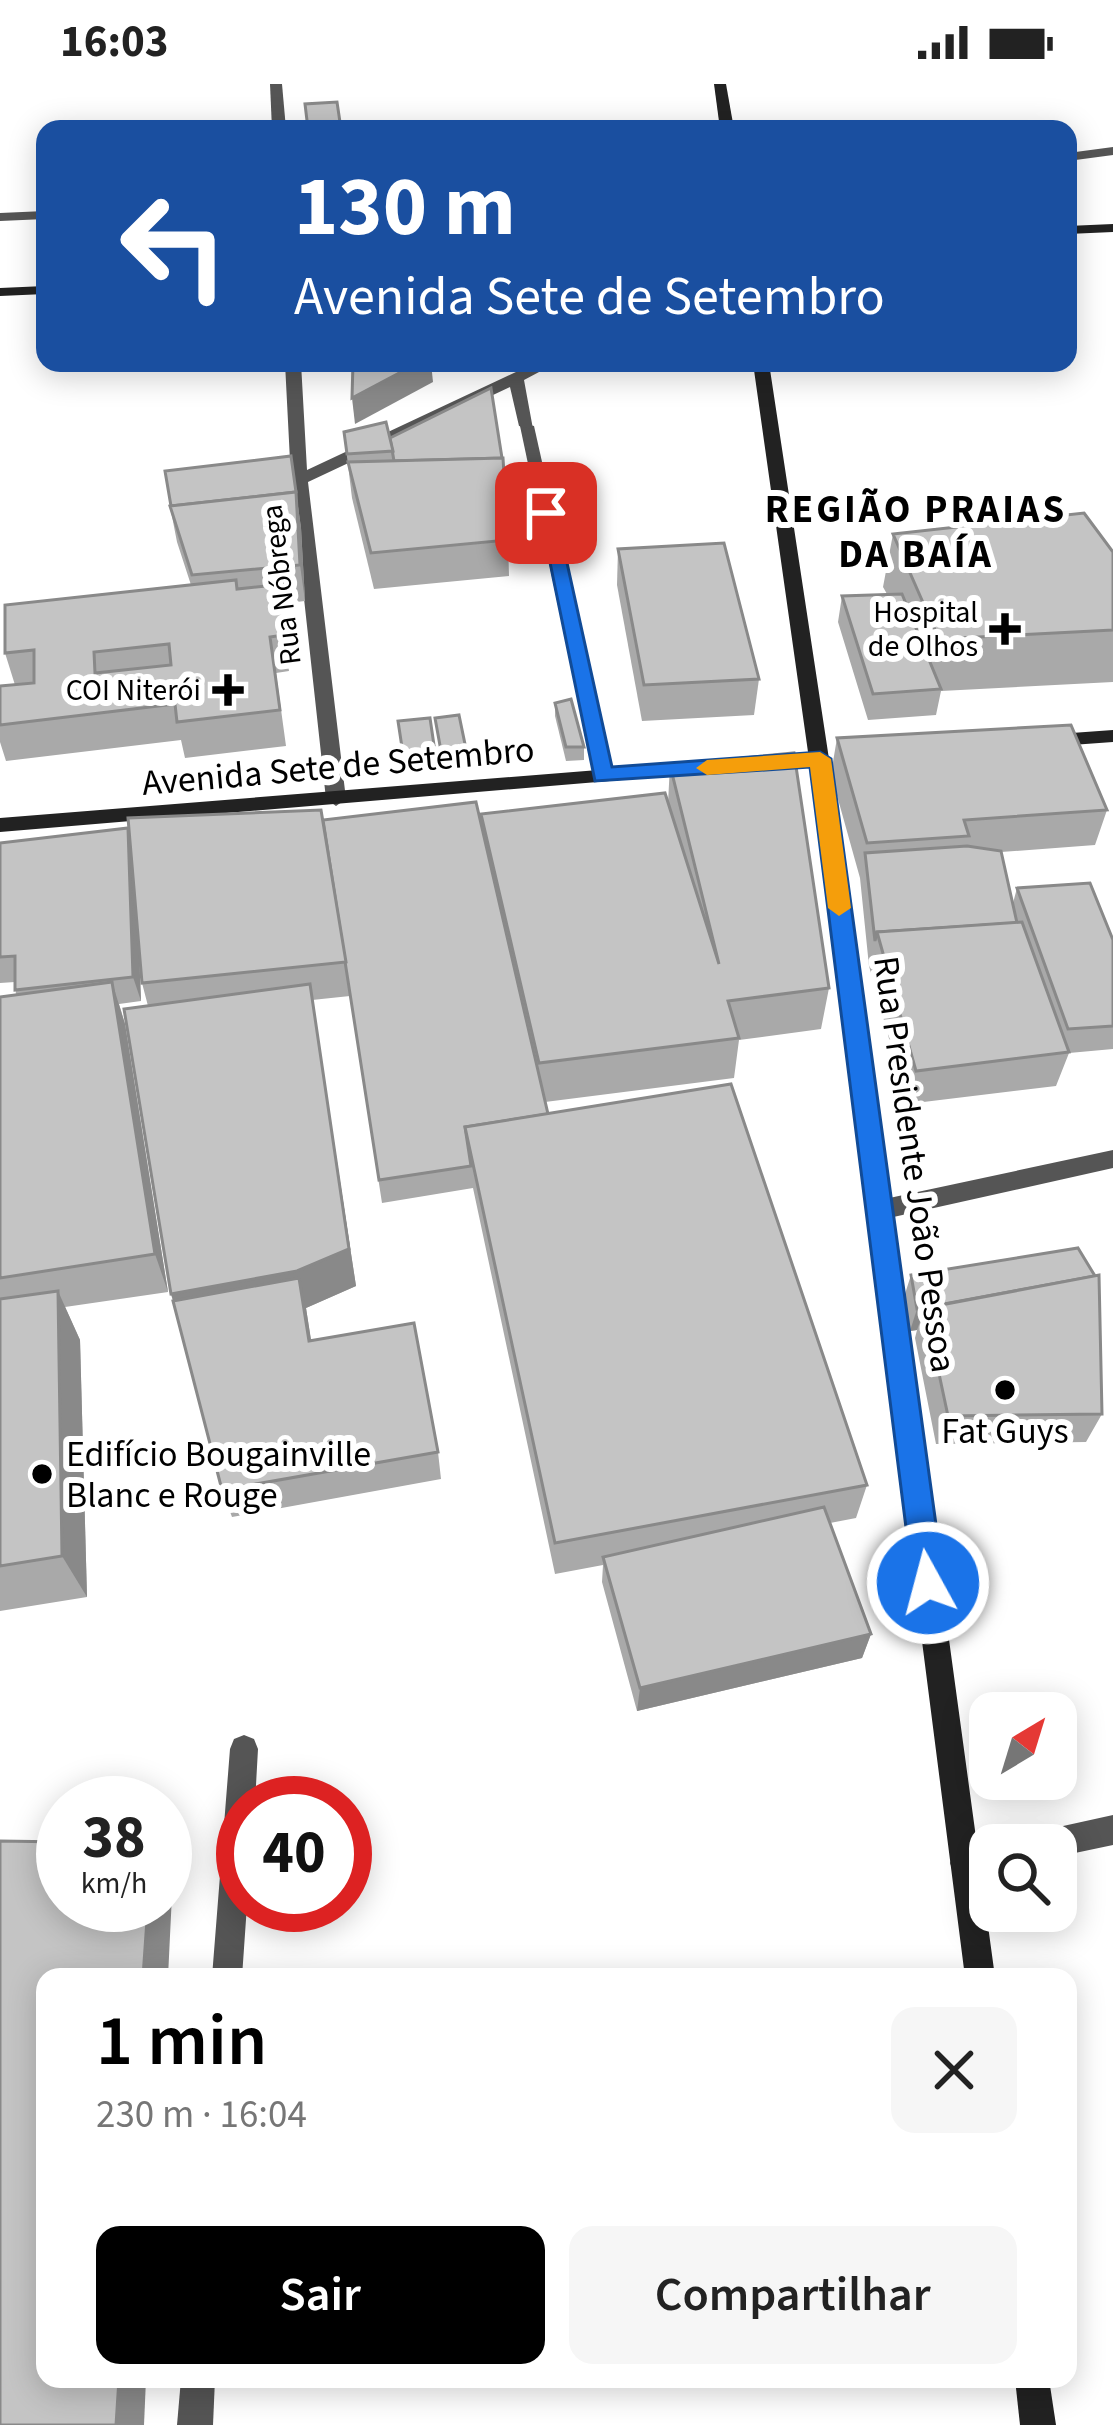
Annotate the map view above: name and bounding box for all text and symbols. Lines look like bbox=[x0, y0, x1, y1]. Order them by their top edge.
text: 16:03 bbox=[60, 10, 169, 74]
text: 130 m bbox=[294, 148, 516, 268]
icon: left bbox=[96, 168, 252, 324]
text: Avenida Sete de Setembro bbox=[294, 259, 885, 336]
pin bbox=[495, 462, 597, 564]
icon: arrive bbox=[513, 480, 579, 546]
district label: REGIÃO PRAIAS DA BAÍA bbox=[765, 482, 1067, 583]
street label: Rua Nóbrega bbox=[250, 502, 313, 668]
place label: Hospital de Olhos bbox=[868, 591, 978, 668]
marker: Hospital de Olhos bbox=[989, 613, 1021, 645]
place label: COI Niterói bbox=[66, 669, 201, 712]
marker: COI Niterói bbox=[212, 674, 244, 706]
street label: Avenida Sete de Setembro bbox=[140, 724, 537, 809]
street label: Rua Presidente João Pessoa bbox=[860, 953, 969, 1376]
marker: Fat Guys bbox=[992, 1377, 1018, 1403]
place label: Fat Guys bbox=[941, 1406, 1069, 1457]
place label: Edifício Bougainville Blanc e Rouge bbox=[66, 1429, 371, 1521]
marker: Edifício Bougainville Blanc e Rouge bbox=[29, 1461, 55, 1487]
position arrow bbox=[865, 1520, 991, 1646]
north arrow bbox=[969, 1692, 1077, 1800]
map controls bbox=[969, 1692, 1077, 1932]
speed limit sign: 40 bbox=[216, 1776, 372, 1932]
text: 38 bbox=[82, 1796, 146, 1881]
button: search bbox=[969, 1824, 1077, 1932]
text: km/h bbox=[81, 1862, 147, 1905]
text: 1 min bbox=[96, 1990, 267, 2093]
button: close bbox=[891, 2007, 1017, 2133]
text: 230 m · 16:04 bbox=[96, 2087, 307, 2143]
button: Sair bbox=[96, 2226, 545, 2364]
button: Compartilhar bbox=[569, 2226, 1017, 2364]

